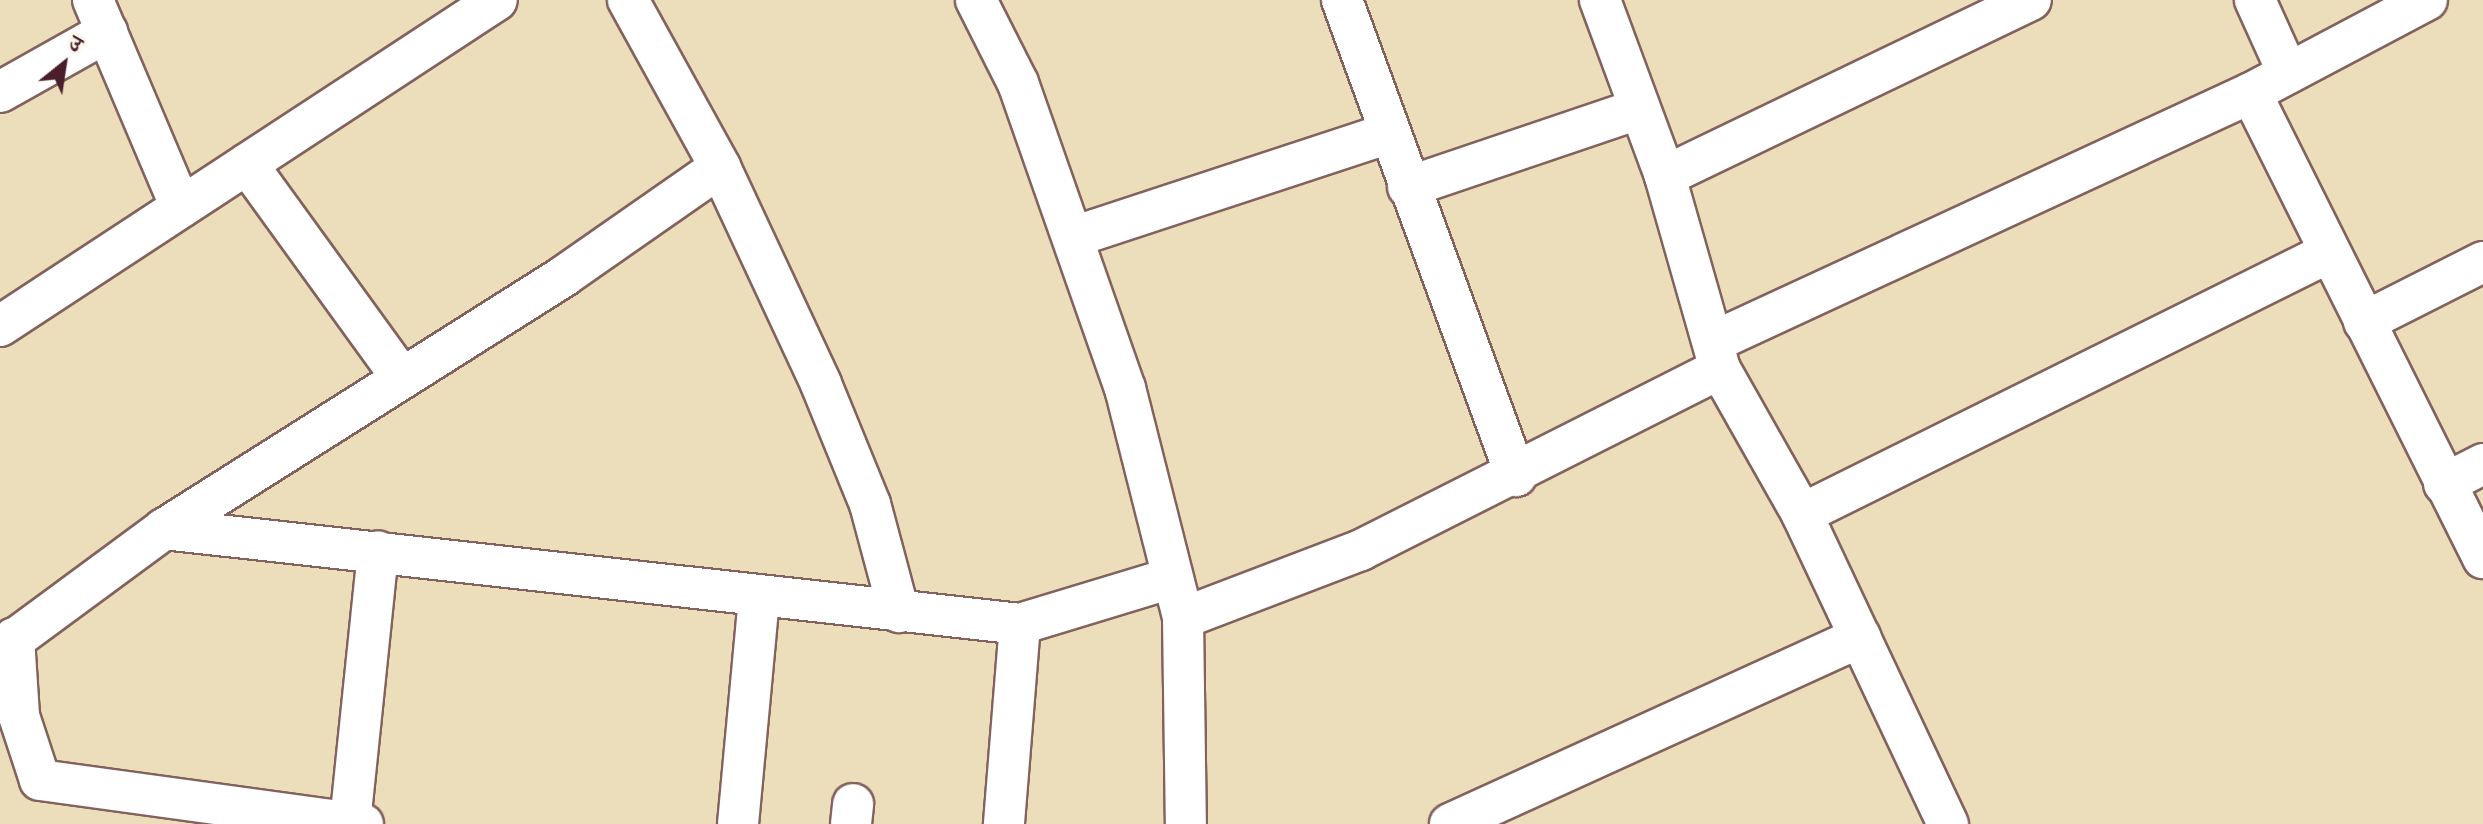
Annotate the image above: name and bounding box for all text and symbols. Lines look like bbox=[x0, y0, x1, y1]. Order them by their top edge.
north arrow bbox=[24, 24, 104, 104]
text: उ bbox=[63, 27, 89, 60]

